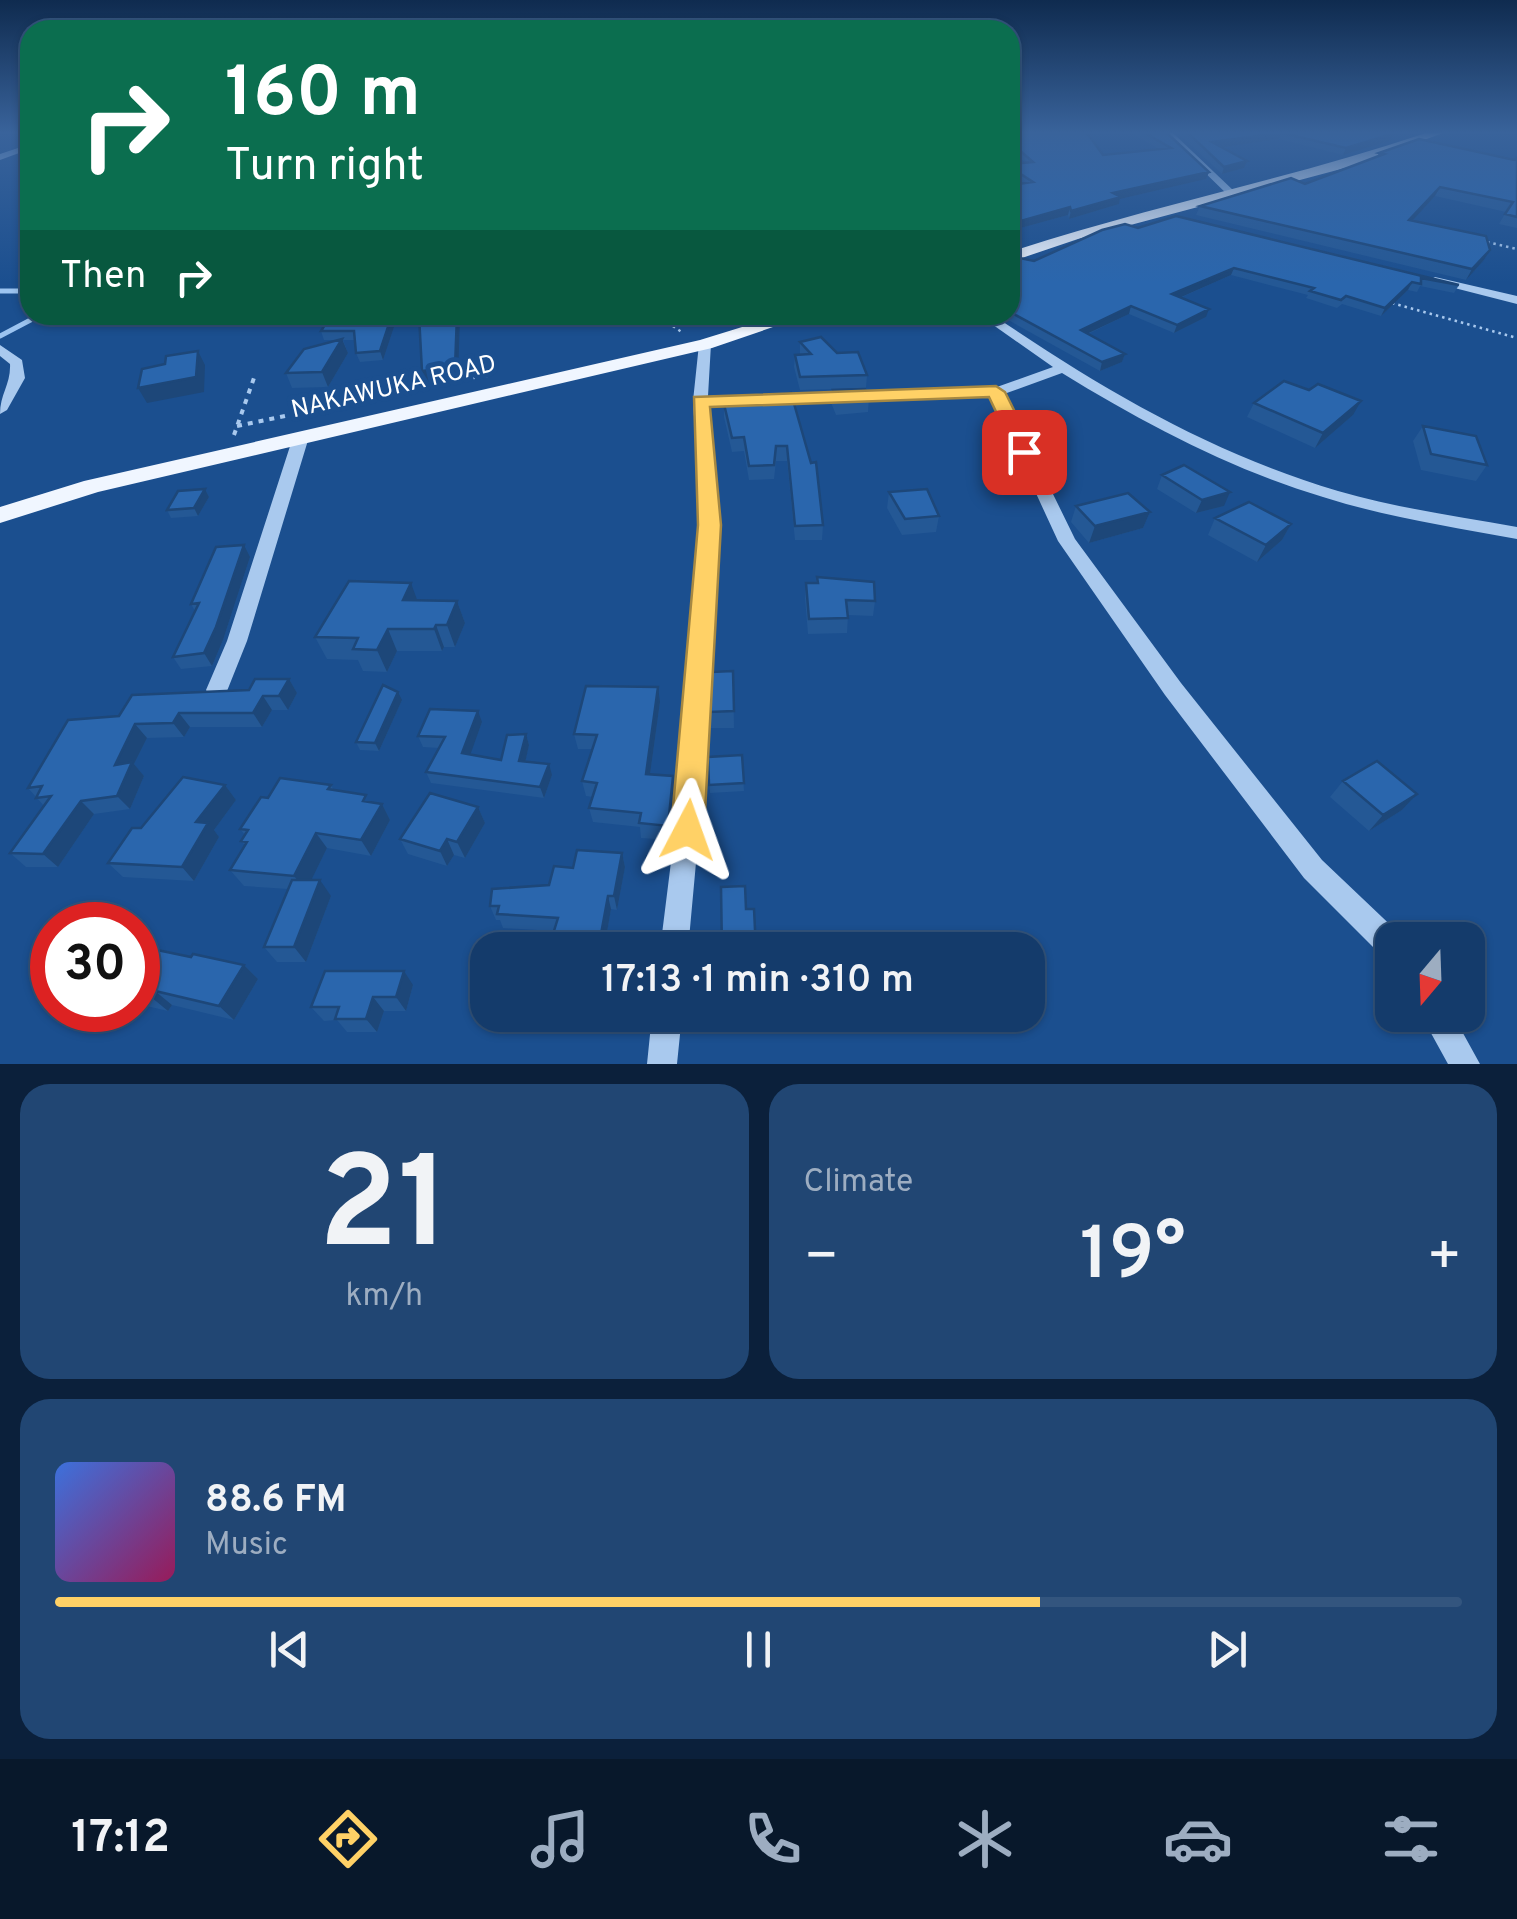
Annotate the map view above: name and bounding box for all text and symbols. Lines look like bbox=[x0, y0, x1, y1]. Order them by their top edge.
text: 160 m bbox=[225, 52, 421, 141]
icon: right bbox=[60, 60, 190, 190]
text: Turn right bbox=[225, 139, 424, 196]
icon: right bbox=[166, 250, 221, 305]
text: Then bbox=[60, 253, 146, 302]
street label: NAKAWUKA ROAD bbox=[288, 349, 500, 427]
pin bbox=[982, 410, 1067, 495]
icon: arrive bbox=[997, 425, 1052, 480]
position arrow bbox=[636, 778, 740, 882]
speed limit sign: 30 bbox=[30, 902, 160, 1032]
north arrow bbox=[1375, 922, 1485, 1032]
map controls bbox=[1375, 922, 1485, 1032]
text: 17:13 · 1 min · 310 m bbox=[601, 957, 914, 1006]
text: 21 bbox=[319, 1129, 450, 1294]
text: Climate bbox=[804, 1163, 913, 1203]
text: 19° bbox=[1080, 1211, 1186, 1306]
text: − bbox=[804, 1224, 839, 1294]
text: + bbox=[1427, 1224, 1462, 1294]
text: km/h bbox=[345, 1277, 423, 1317]
text: 88.6 FM bbox=[205, 1477, 347, 1526]
text: Music bbox=[205, 1526, 288, 1566]
icon: previous bbox=[262, 1622, 317, 1677]
icon: pause bbox=[731, 1622, 786, 1677]
icon: next bbox=[1200, 1622, 1255, 1677]
icon: directions bbox=[313, 1804, 383, 1874]
icon: music bbox=[525, 1804, 595, 1874]
icon: phone bbox=[738, 1804, 808, 1874]
icon: climate bbox=[950, 1804, 1020, 1874]
icon: car bbox=[1163, 1804, 1233, 1874]
icon: filters bbox=[1376, 1804, 1446, 1874]
text: 17:12 bbox=[71, 1811, 170, 1868]

